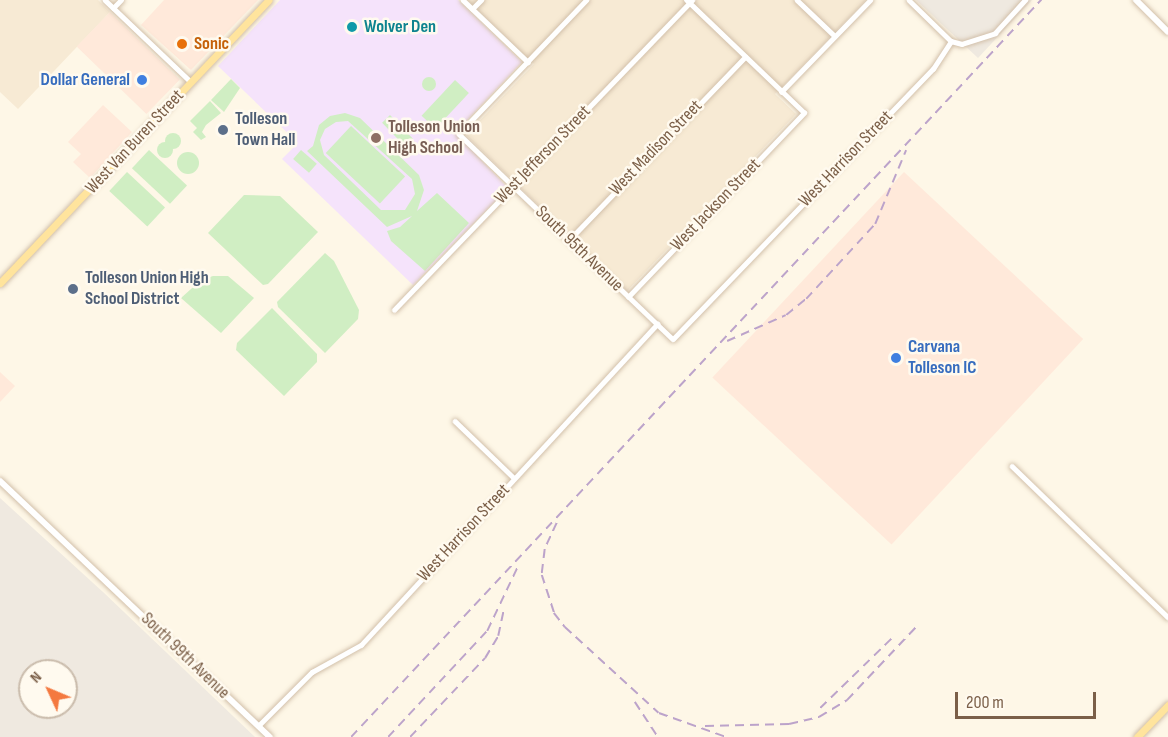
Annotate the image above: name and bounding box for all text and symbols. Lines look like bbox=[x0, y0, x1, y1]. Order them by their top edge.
place label: Wolver Den bbox=[364, 16, 436, 38]
marker: Wolver Den bbox=[345, 20, 359, 34]
place label: Sonic bbox=[194, 33, 229, 55]
marker: Sonic bbox=[175, 37, 189, 51]
place label: Dollar General bbox=[41, 69, 130, 91]
marker: Dollar General bbox=[135, 73, 149, 87]
street label: West Van Buren Street bbox=[81, 85, 189, 199]
street label: West Madison Street bbox=[605, 96, 707, 200]
street label: West Jefferson Street bbox=[490, 101, 596, 209]
street label: West Harrison Street bbox=[795, 106, 897, 212]
place label: Tolleson Town Hall bbox=[235, 109, 295, 152]
place label: Tolleson Union High School bbox=[388, 117, 480, 160]
marker: Tolleson Town Hall bbox=[216, 123, 230, 137]
marker: Tolleson Union High School bbox=[369, 131, 383, 145]
street label: West Jackson Street bbox=[666, 154, 766, 256]
street label: South 95th Avenue bbox=[530, 202, 628, 296]
place label: Tolleson Union High School District bbox=[85, 268, 209, 310]
marker: Tolleson Union High School District bbox=[66, 282, 80, 296]
place label: Carvana Tolleson IC bbox=[908, 337, 976, 380]
marker: Carvana Tolleson IC bbox=[889, 351, 903, 365]
street label: West Harrison Street bbox=[413, 480, 515, 586]
street label: South 99th Avenue bbox=[136, 608, 234, 704]
north arrow bbox=[18, 659, 78, 719]
text: N bbox=[26, 668, 46, 687]
scale bar bbox=[958, 680, 1099, 718]
text: 200 m bbox=[966, 692, 1004, 713]

